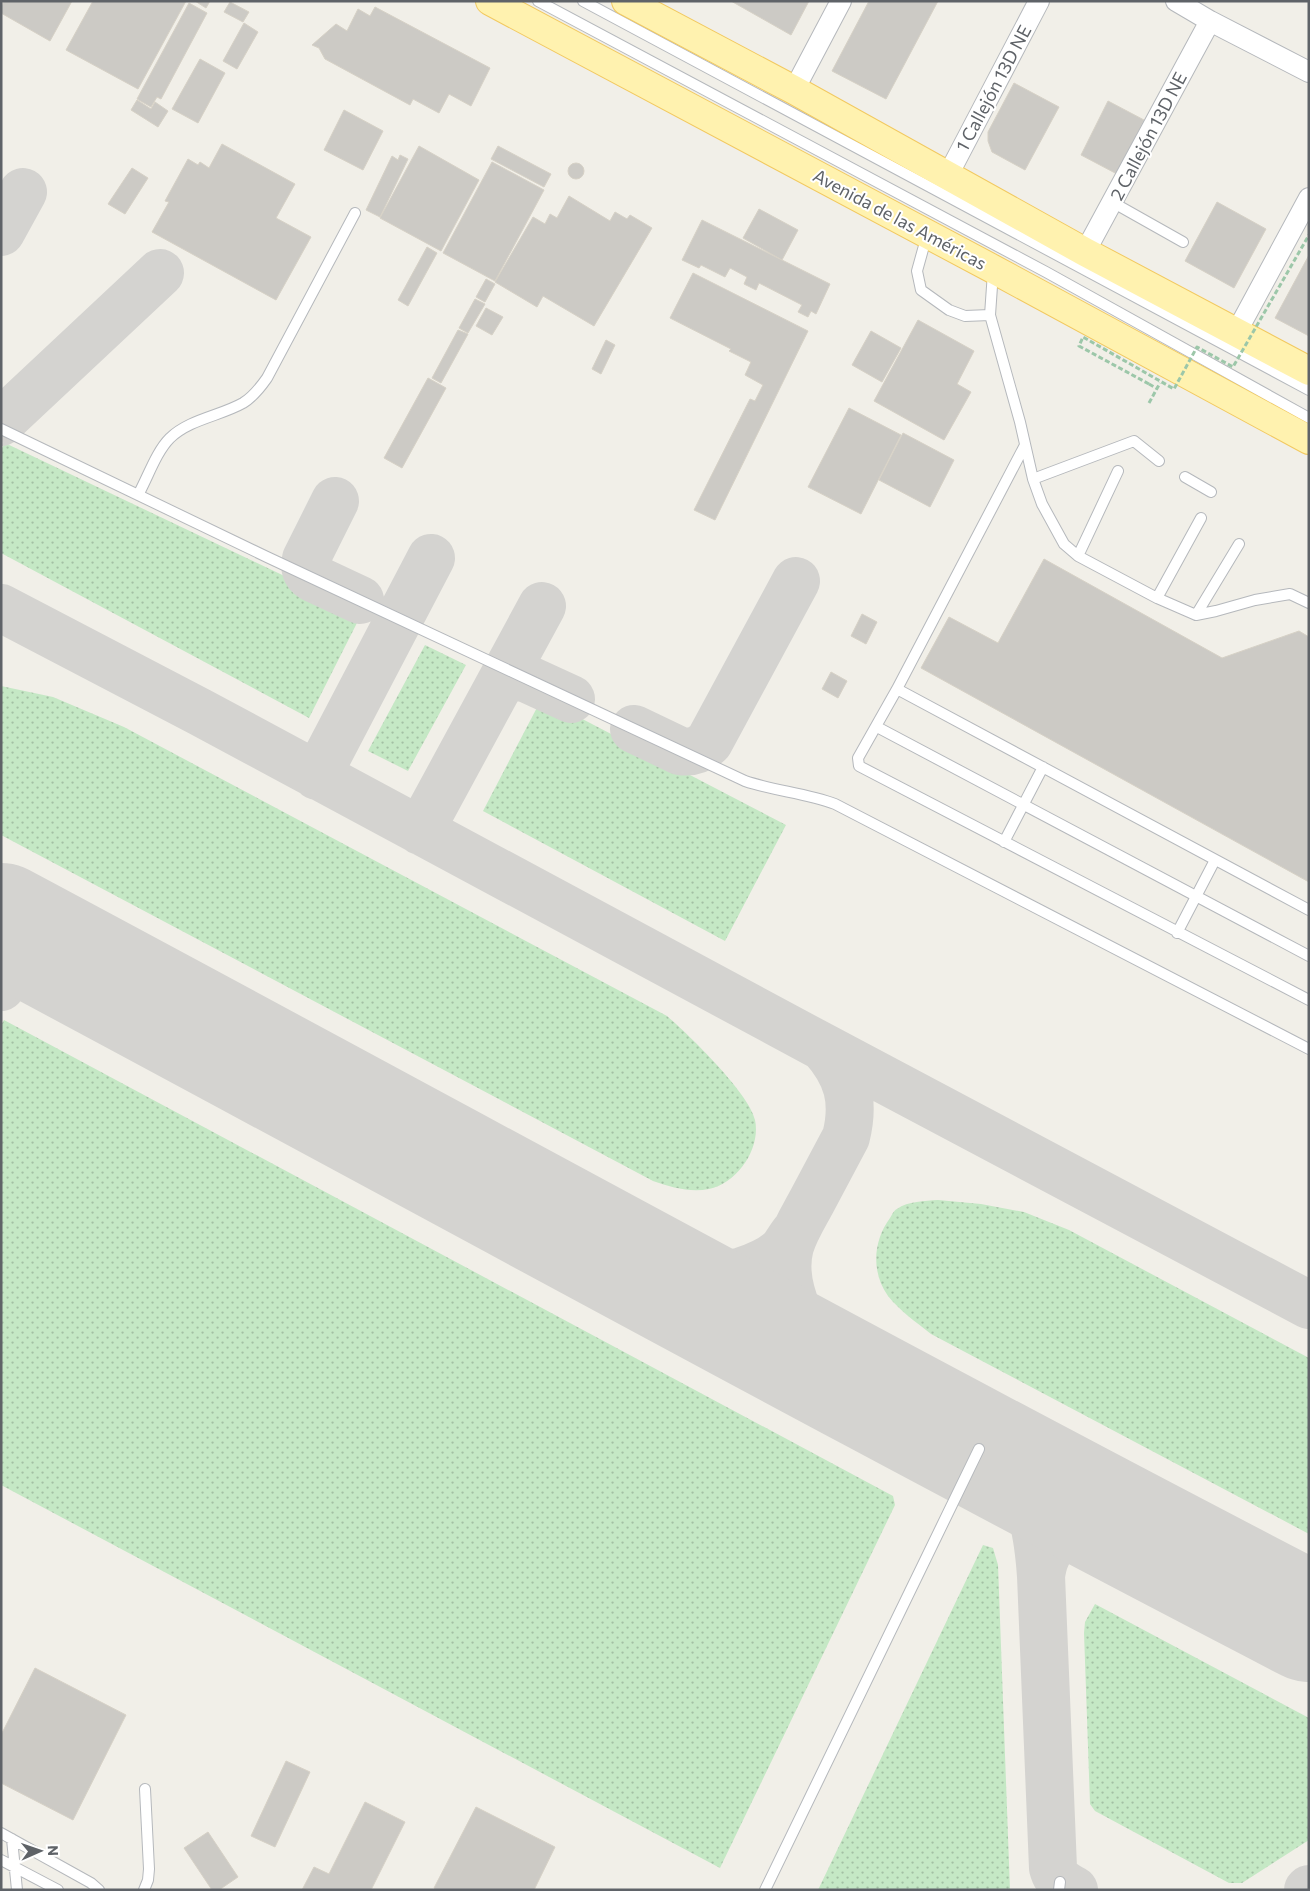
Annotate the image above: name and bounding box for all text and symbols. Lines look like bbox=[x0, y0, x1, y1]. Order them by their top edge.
street label: 1 Callejón 13D NE bbox=[951, 21, 1035, 155]
street label: 2 Callejón 13D NE bbox=[1105, 68, 1191, 204]
street label: Avenida de las Américas bbox=[810, 164, 990, 274]
north arrow bbox=[15, 1826, 65, 1876]
text: N bbox=[45, 1845, 62, 1856]

